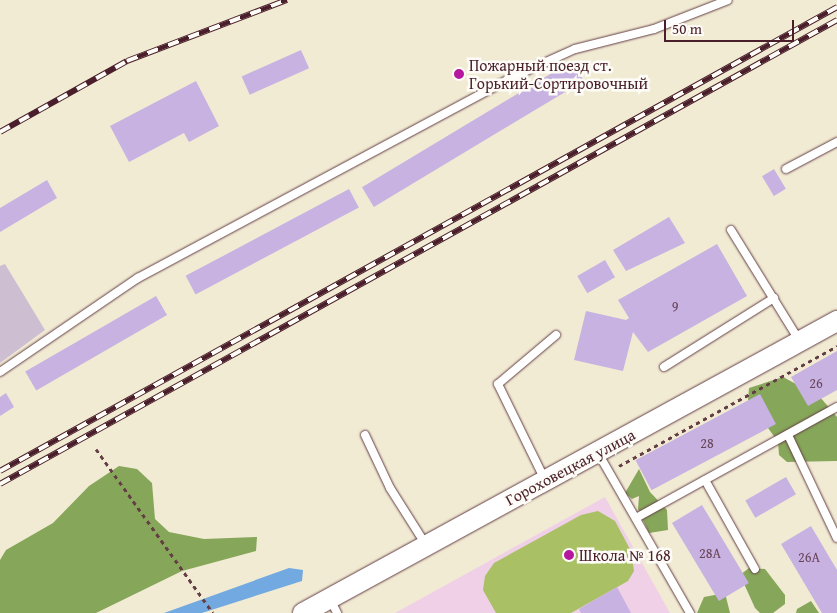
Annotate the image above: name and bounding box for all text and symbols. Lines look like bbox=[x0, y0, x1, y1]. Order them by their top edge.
scale bar bbox=[667, 10, 797, 42]
text: 50 m bbox=[672, 18, 702, 39]
place label: Пожарный поезд ст. Горький-Сортировочный bbox=[469, 55, 648, 93]
marker: Пожарный поезд ст. Горький-Сортировочный bbox=[453, 68, 465, 80]
house number: 9 bbox=[672, 298, 678, 314]
house number: 26 bbox=[809, 375, 823, 391]
street label: Гороховецкая улица bbox=[502, 425, 638, 509]
house number: 28 bbox=[700, 435, 714, 451]
place label: Школа № 168 bbox=[579, 545, 671, 565]
house number: 28А bbox=[699, 545, 721, 561]
marker: Школа № 168 bbox=[563, 549, 575, 561]
house number: 26А bbox=[798, 549, 820, 565]

